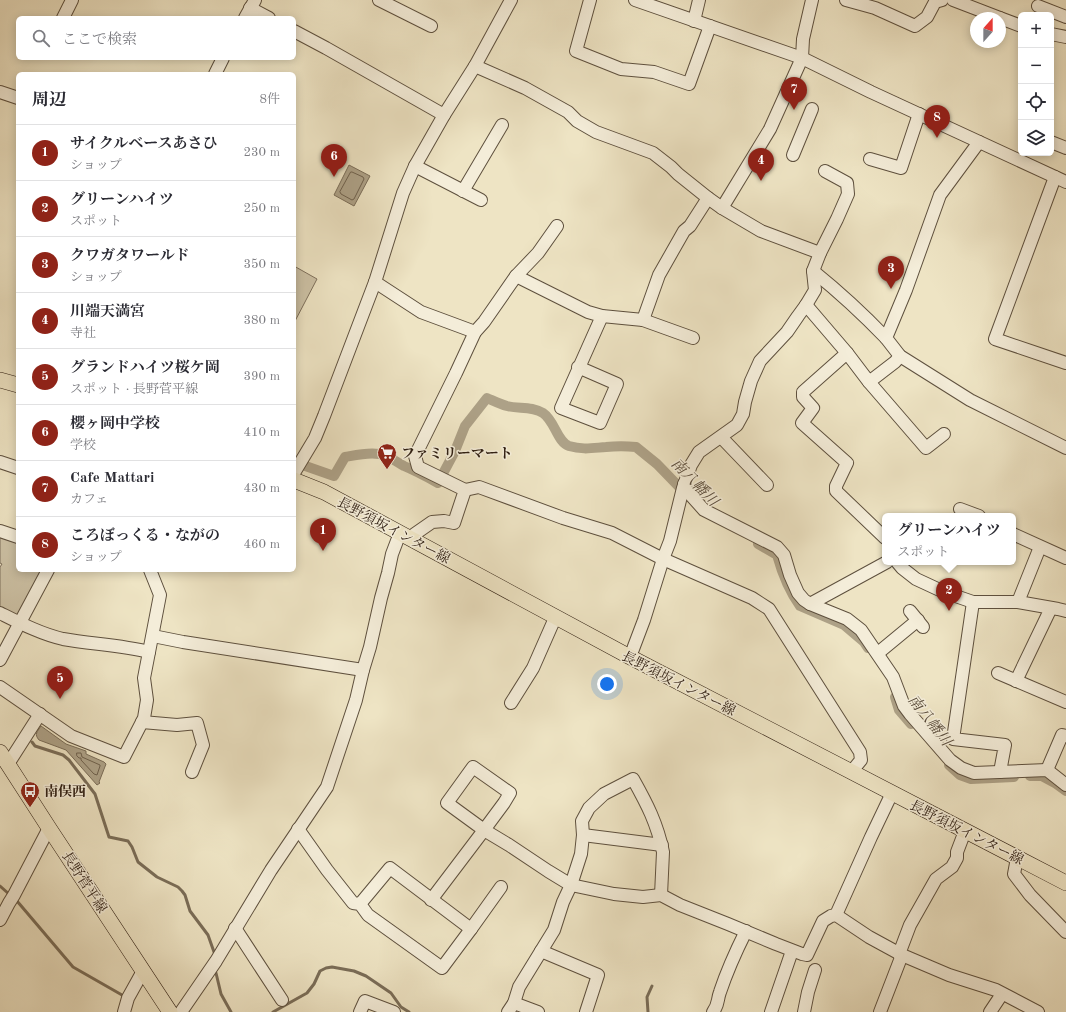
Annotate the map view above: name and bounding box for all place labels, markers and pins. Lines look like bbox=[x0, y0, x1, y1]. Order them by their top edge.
pin: 7 bbox=[781, 77, 807, 110]
pin: 8 bbox=[924, 105, 950, 138]
pin: 6 bbox=[321, 144, 347, 177]
pin: 4 bbox=[748, 148, 774, 181]
pin: 3 bbox=[878, 256, 904, 289]
supermarket icon: ファミリーマート bbox=[376, 442, 398, 470]
place label: ファミリーマート bbox=[401, 446, 513, 461]
pin: 1 bbox=[310, 518, 336, 551]
pin: 2 bbox=[936, 578, 962, 611]
pin: 5 bbox=[47, 666, 73, 699]
bus stop icon: 南俣西 bbox=[19, 780, 41, 808]
place label: 南俣西 bbox=[44, 784, 86, 799]

